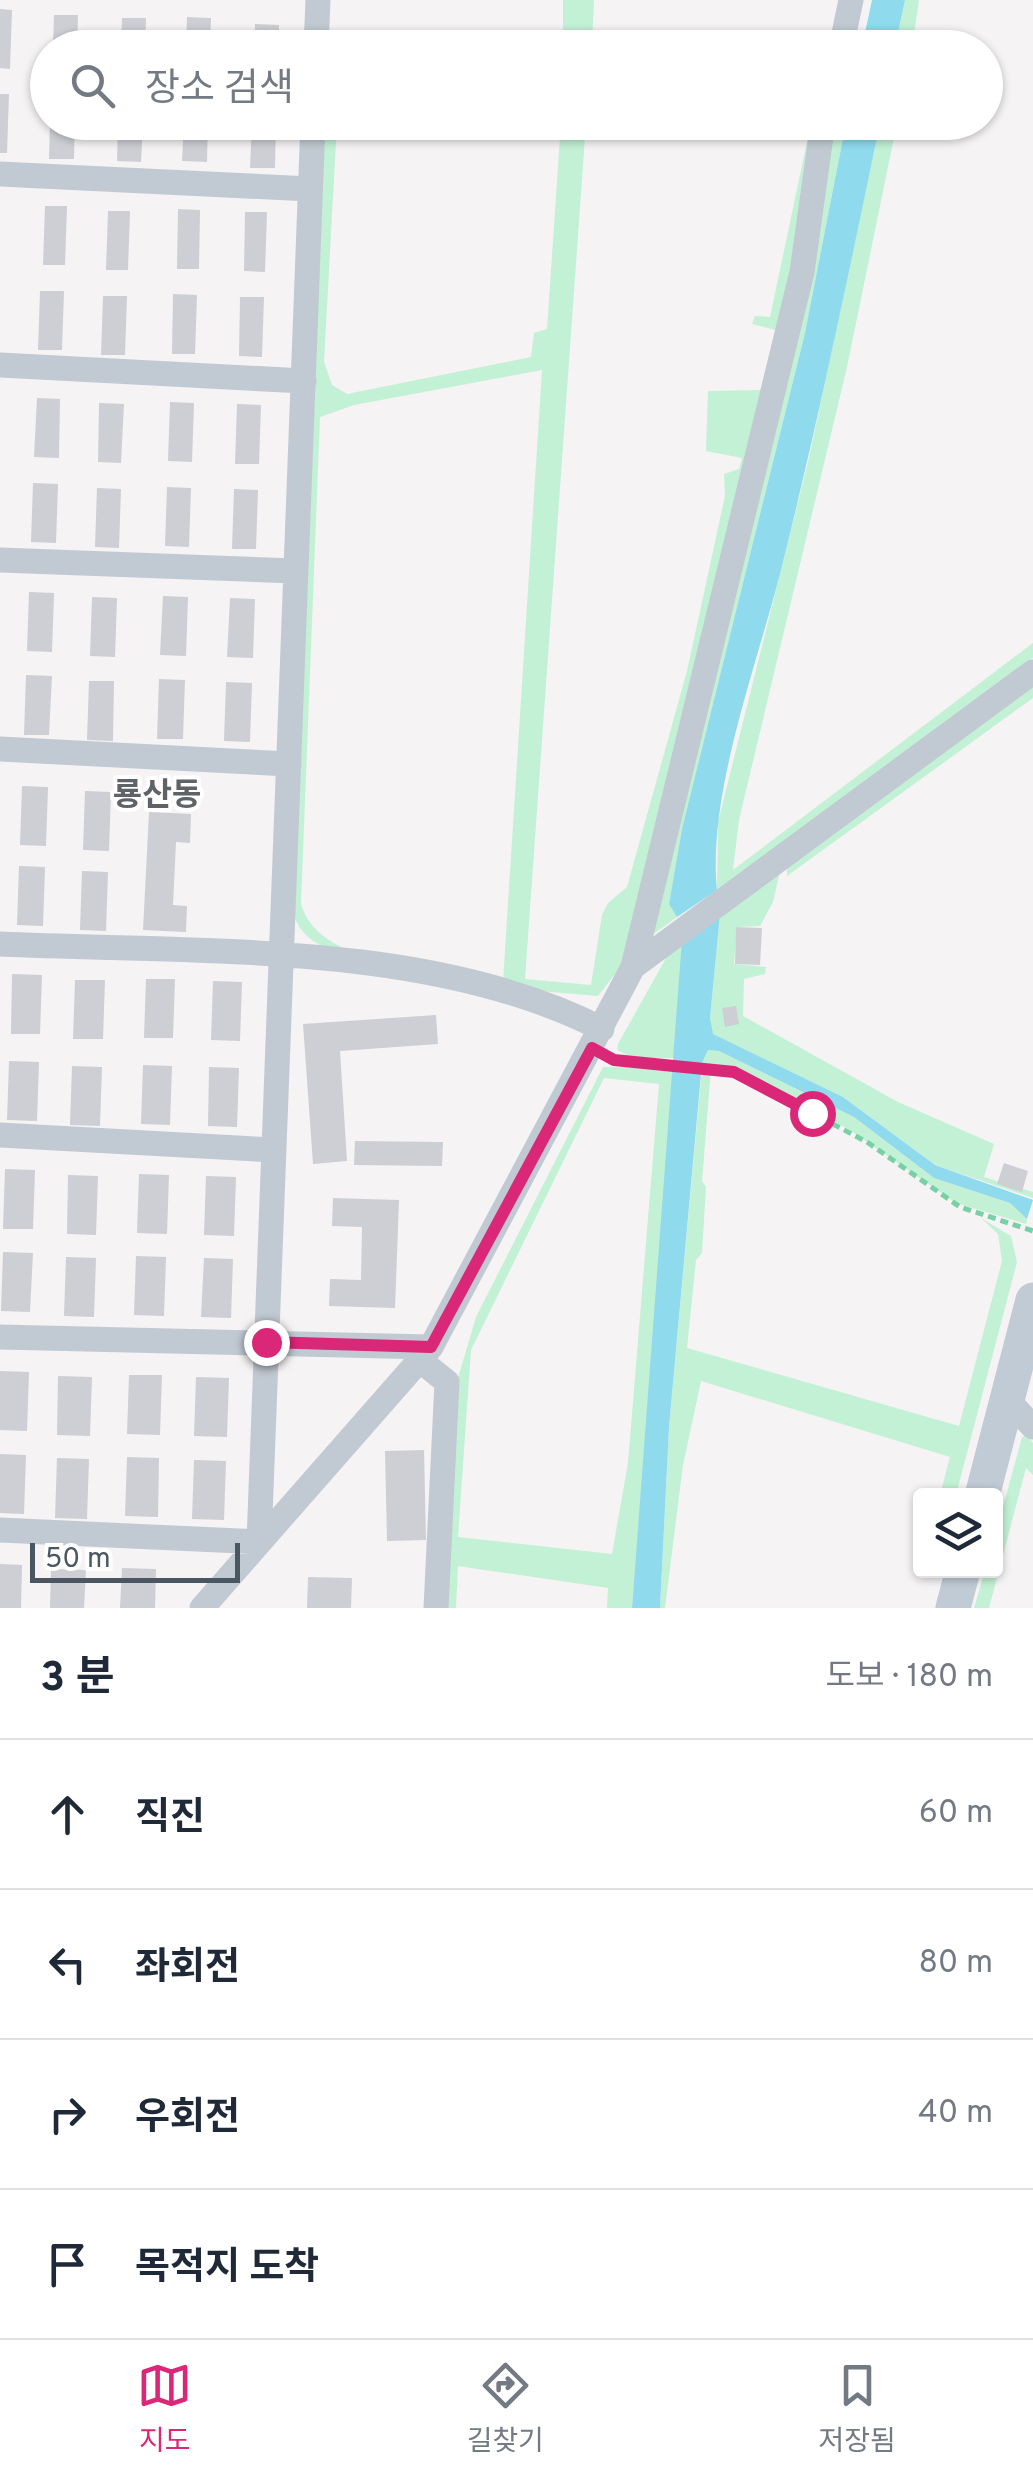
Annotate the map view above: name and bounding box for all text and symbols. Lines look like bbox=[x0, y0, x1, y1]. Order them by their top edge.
search box bbox=[30, 30, 1003, 140]
icon: search bbox=[65, 58, 120, 113]
text: 장소 검색 bbox=[145, 66, 294, 115]
district label: 룡산동 bbox=[113, 777, 201, 817]
route start bbox=[790, 1091, 836, 1137]
route end bbox=[244, 1320, 290, 1366]
map controls bbox=[913, 1488, 1003, 1578]
button: layers bbox=[913, 1488, 1003, 1578]
scale bar bbox=[30, 1538, 240, 1582]
text: 50 m bbox=[45, 1542, 111, 1578]
text: 3 분 bbox=[40, 1653, 114, 1706]
text: 도보 · 180 m bbox=[826, 1658, 993, 1698]
icon: ahead bbox=[40, 1787, 95, 1842]
text: 60 m bbox=[919, 1794, 993, 1834]
text: 직진 bbox=[135, 1795, 205, 1844]
icon: left bbox=[40, 1937, 95, 1992]
text: 80 m bbox=[919, 1944, 993, 1984]
text: 좌회전 bbox=[135, 1945, 240, 1994]
icon: right bbox=[40, 2087, 95, 2142]
text: 40 m bbox=[918, 2094, 993, 2134]
text: 우회전 bbox=[135, 2095, 240, 2144]
icon: arrive bbox=[40, 2237, 95, 2292]
text: 목적지 도착 bbox=[135, 2245, 319, 2294]
tab: 지도 bbox=[137, 2358, 192, 2461]
tab: 길찾기 bbox=[467, 2358, 544, 2461]
tab: 저장됨 bbox=[818, 2358, 896, 2461]

